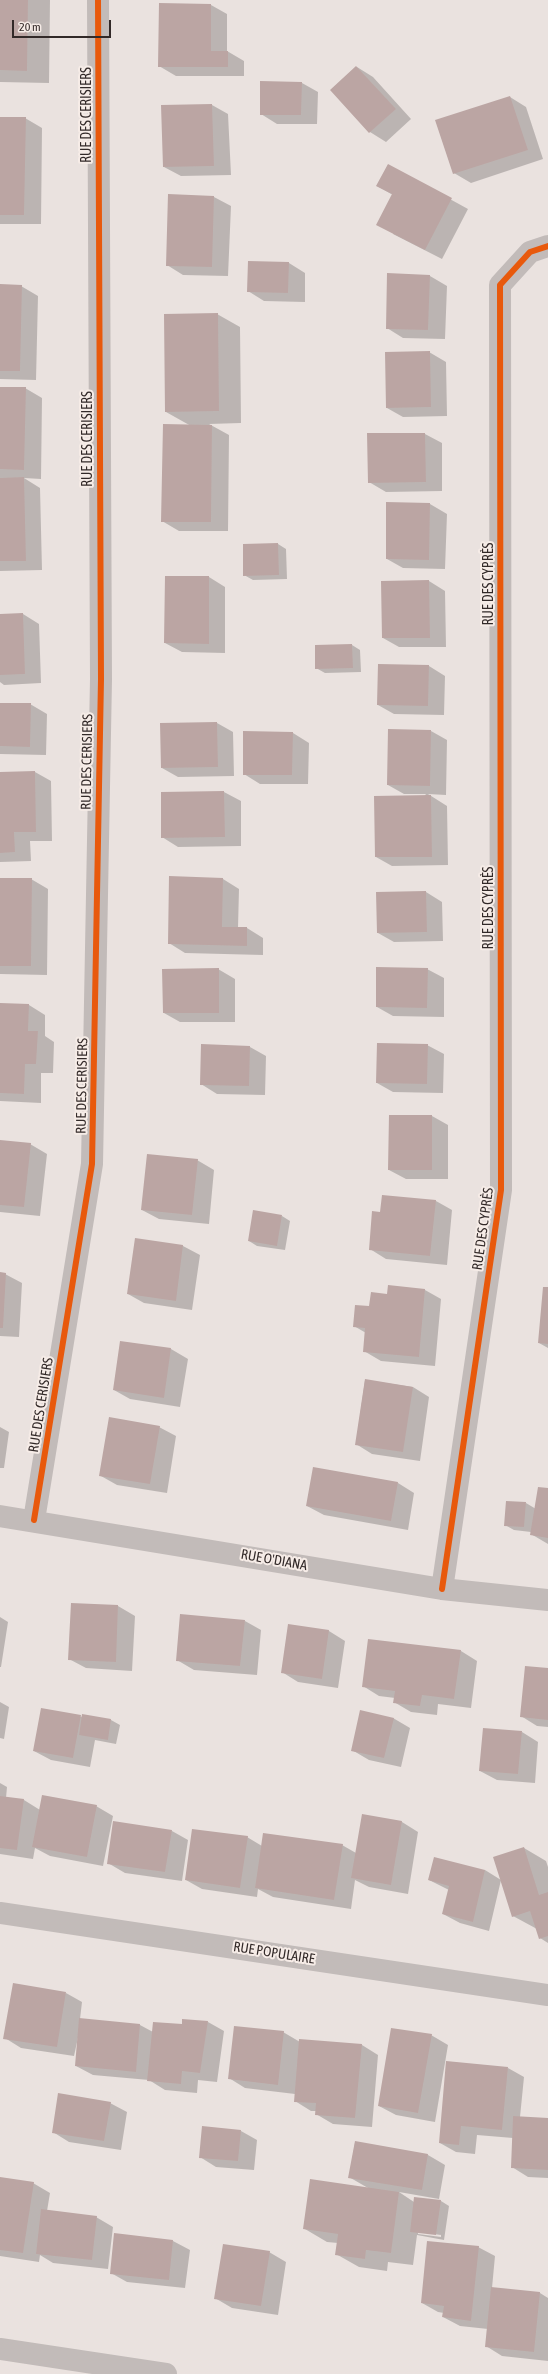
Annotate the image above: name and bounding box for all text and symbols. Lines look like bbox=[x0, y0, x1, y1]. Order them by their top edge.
scale bar bbox=[14, 12, 113, 38]
text: 20 m bbox=[19, 20, 41, 34]
street label: RUE DES CERISIERS bbox=[79, 67, 95, 163]
street label: RUE DES CERISIERS bbox=[80, 391, 96, 487]
street label: RUE DES CYPRÈS bbox=[481, 543, 497, 625]
street label: RUE DES CERISIERS bbox=[78, 714, 96, 810]
street label: RUE DES CYPRÈS bbox=[481, 867, 497, 949]
street label: RUE DES CERISIERS bbox=[73, 1038, 91, 1134]
street label: RUE DES CYPRÈS bbox=[469, 1187, 497, 1271]
street label: RUE DES CERISIERS bbox=[25, 1356, 57, 1454]
street label: RUE O'DIANA bbox=[240, 1546, 308, 1574]
street label: RUE POPULAIRE bbox=[232, 1938, 316, 1968]

